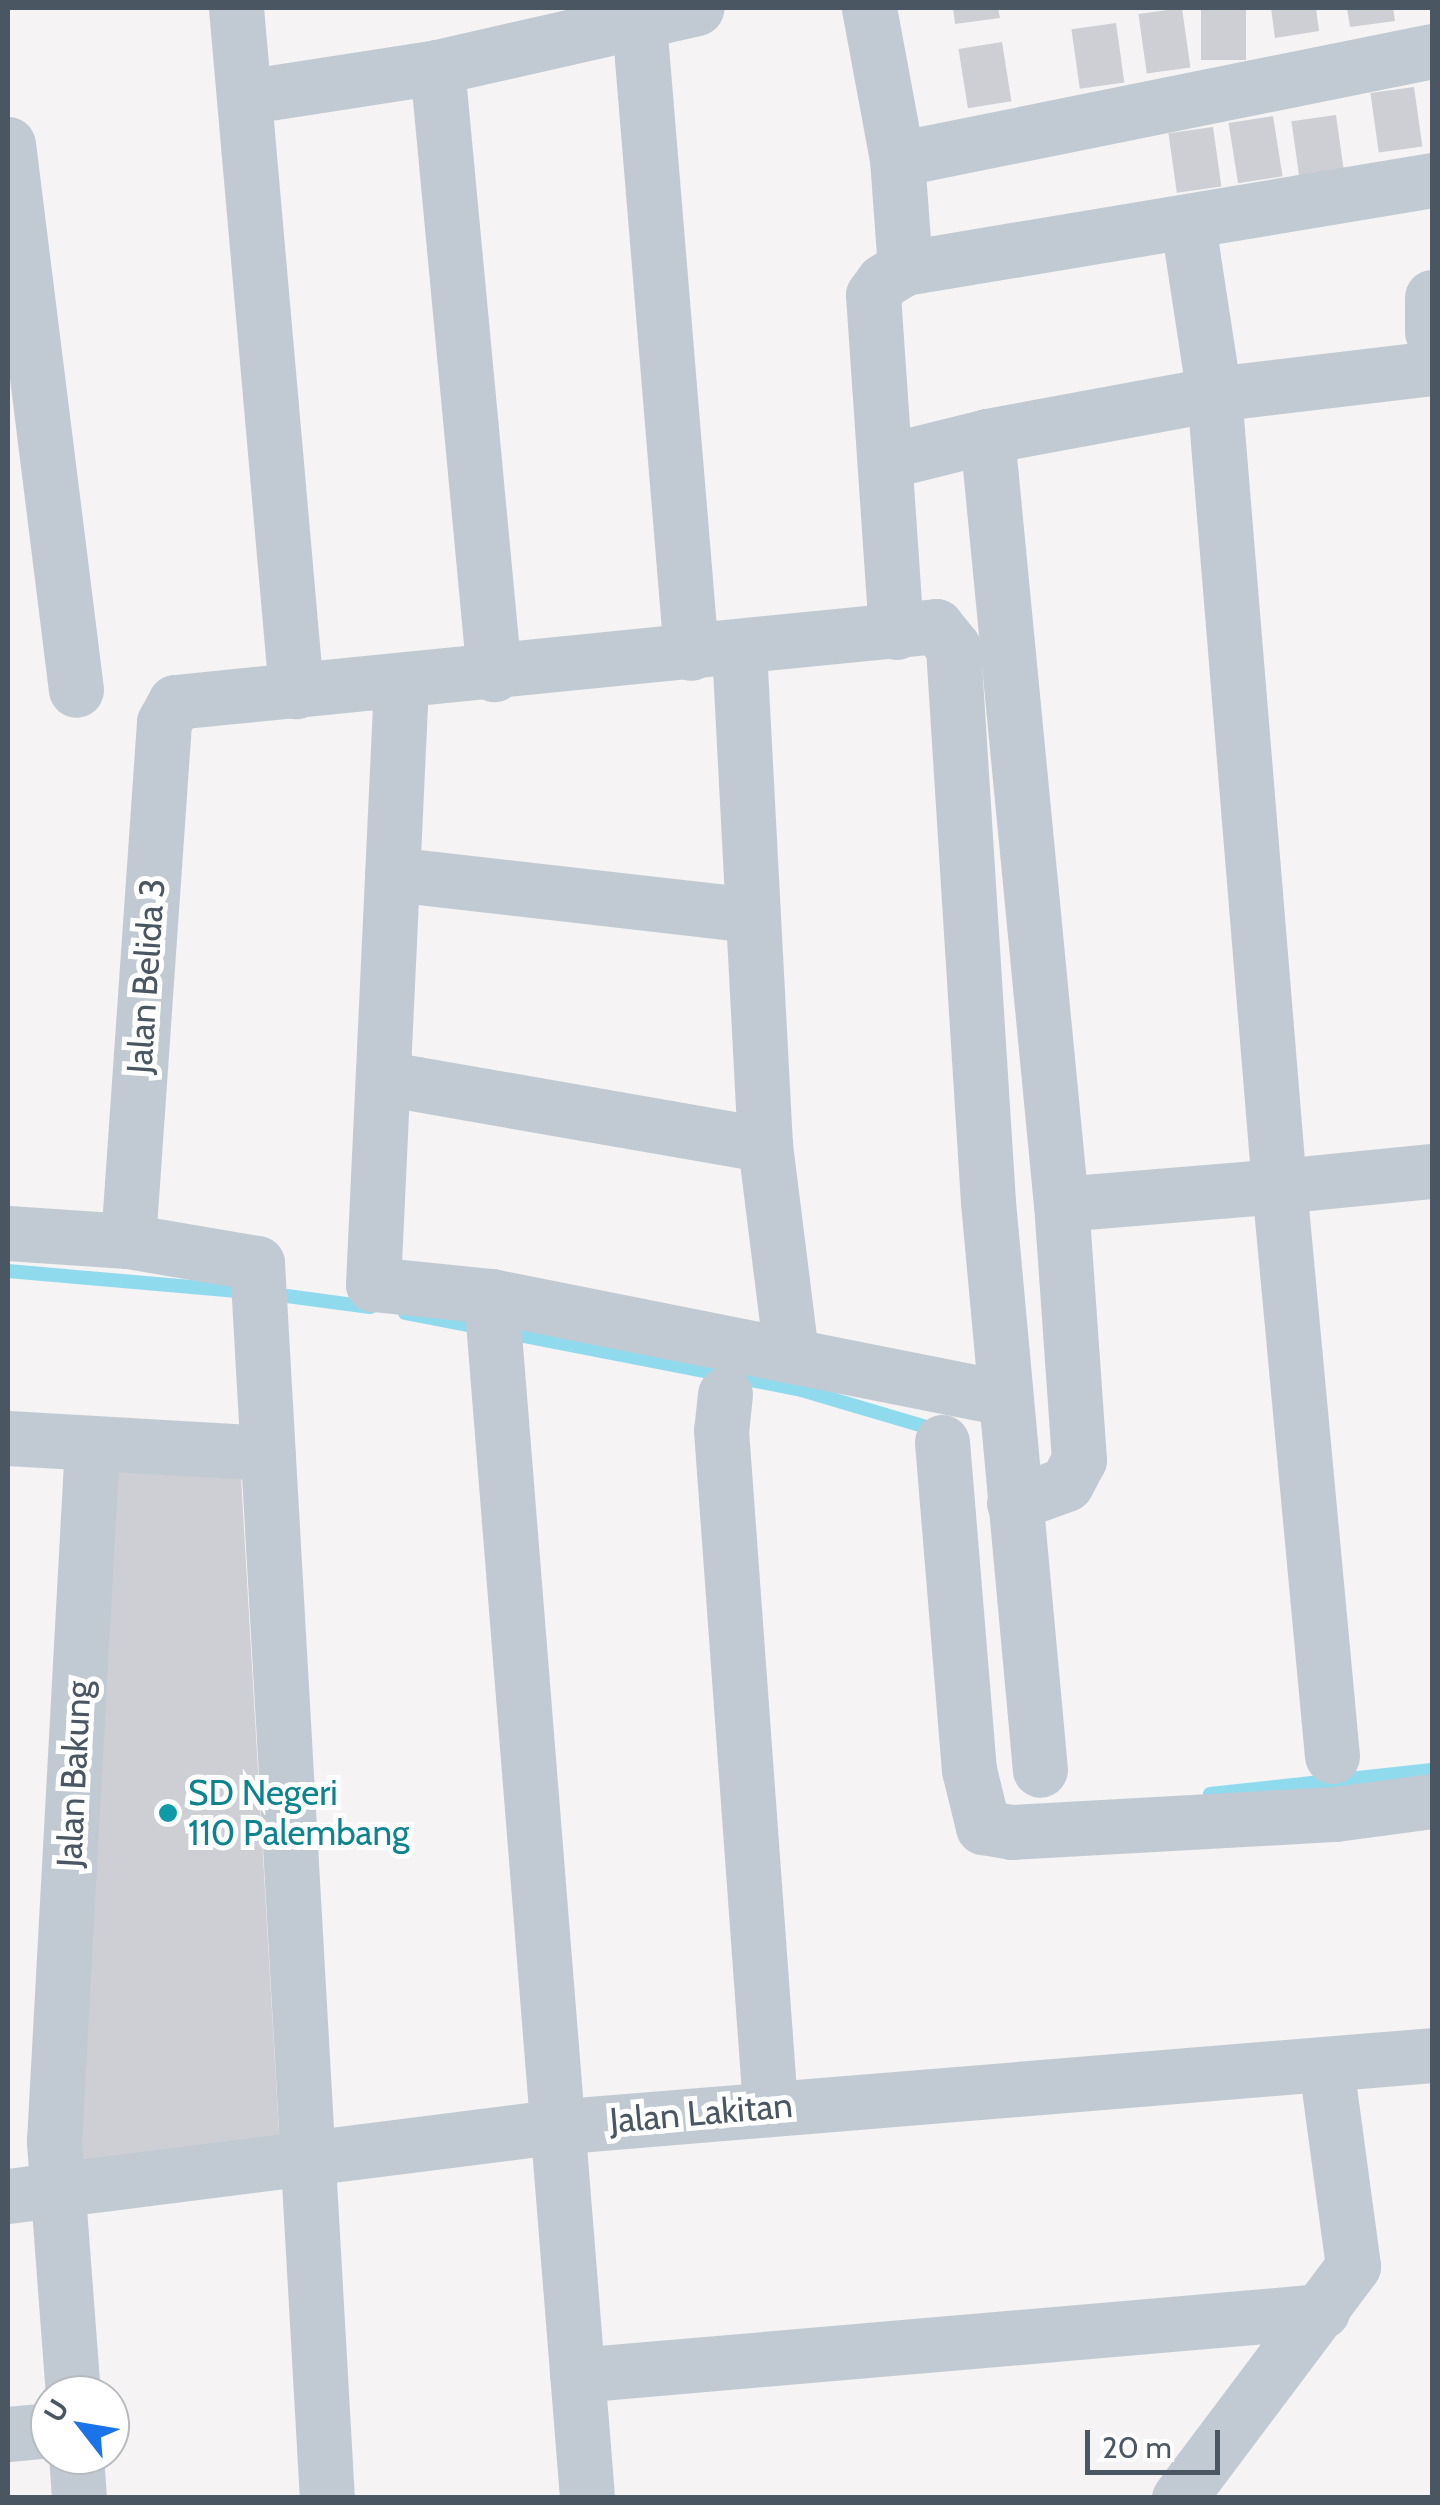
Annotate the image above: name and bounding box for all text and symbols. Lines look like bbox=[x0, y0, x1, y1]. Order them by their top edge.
street label: Jalan Belida 3 bbox=[118, 877, 174, 1075]
street label: Jalan Bakung bbox=[48, 1680, 100, 1868]
place label: SD Negeri 110 Palembang bbox=[188, 1772, 409, 1854]
marker: SD Negeri 110 Palembang bbox=[157, 1802, 179, 1824]
street label: Jalan Lakitan bbox=[608, 2084, 794, 2142]
north arrow bbox=[30, 2375, 130, 2475]
text: U bbox=[36, 2393, 76, 2428]
scale bar bbox=[1090, 2410, 1225, 2472]
text: 20 m bbox=[1102, 2429, 1172, 2466]

